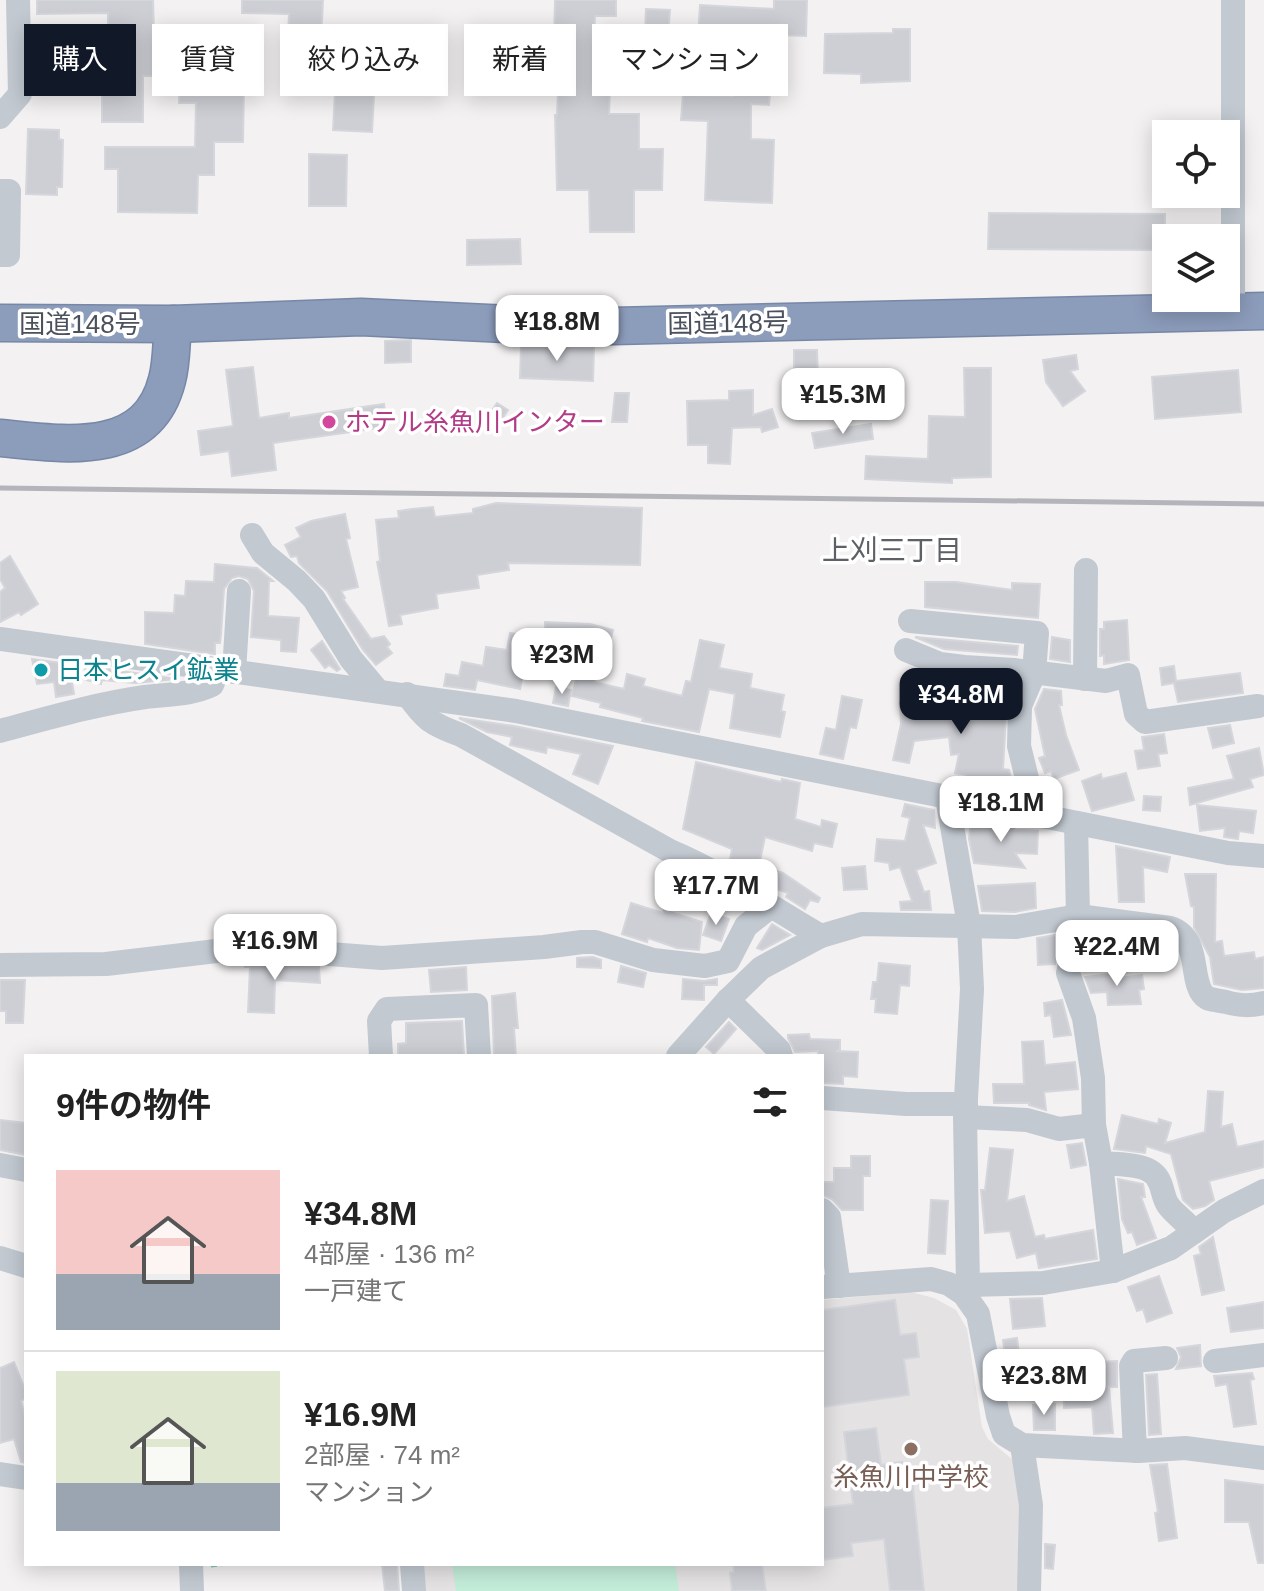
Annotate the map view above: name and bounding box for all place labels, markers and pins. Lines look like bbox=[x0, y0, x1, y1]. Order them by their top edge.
pin: ¥18.8M bbox=[492, 295, 622, 363]
pin: ¥15.3M bbox=[778, 368, 908, 436]
place label: ホテル糸魚川インター bbox=[345, 407, 605, 437]
marker: ホテル糸魚川インター bbox=[320, 413, 338, 431]
pin: ¥23M bbox=[515, 628, 609, 696]
place label: 日本ヒスイ鉱業 bbox=[57, 655, 239, 685]
marker: 日本ヒスイ鉱業 bbox=[32, 661, 50, 679]
pin: ¥34.8M bbox=[896, 668, 1026, 736]
pin: ¥18.1M bbox=[936, 776, 1066, 844]
pin: ¥17.7M bbox=[651, 859, 781, 927]
pin: ¥16.9M bbox=[210, 914, 340, 982]
pin: ¥22.4M bbox=[1052, 920, 1182, 988]
pin: ¥23.8M bbox=[979, 1349, 1109, 1417]
marker: 糸魚川中学校 bbox=[902, 1440, 920, 1458]
place label: 糸魚川中学校 bbox=[833, 1462, 989, 1492]

